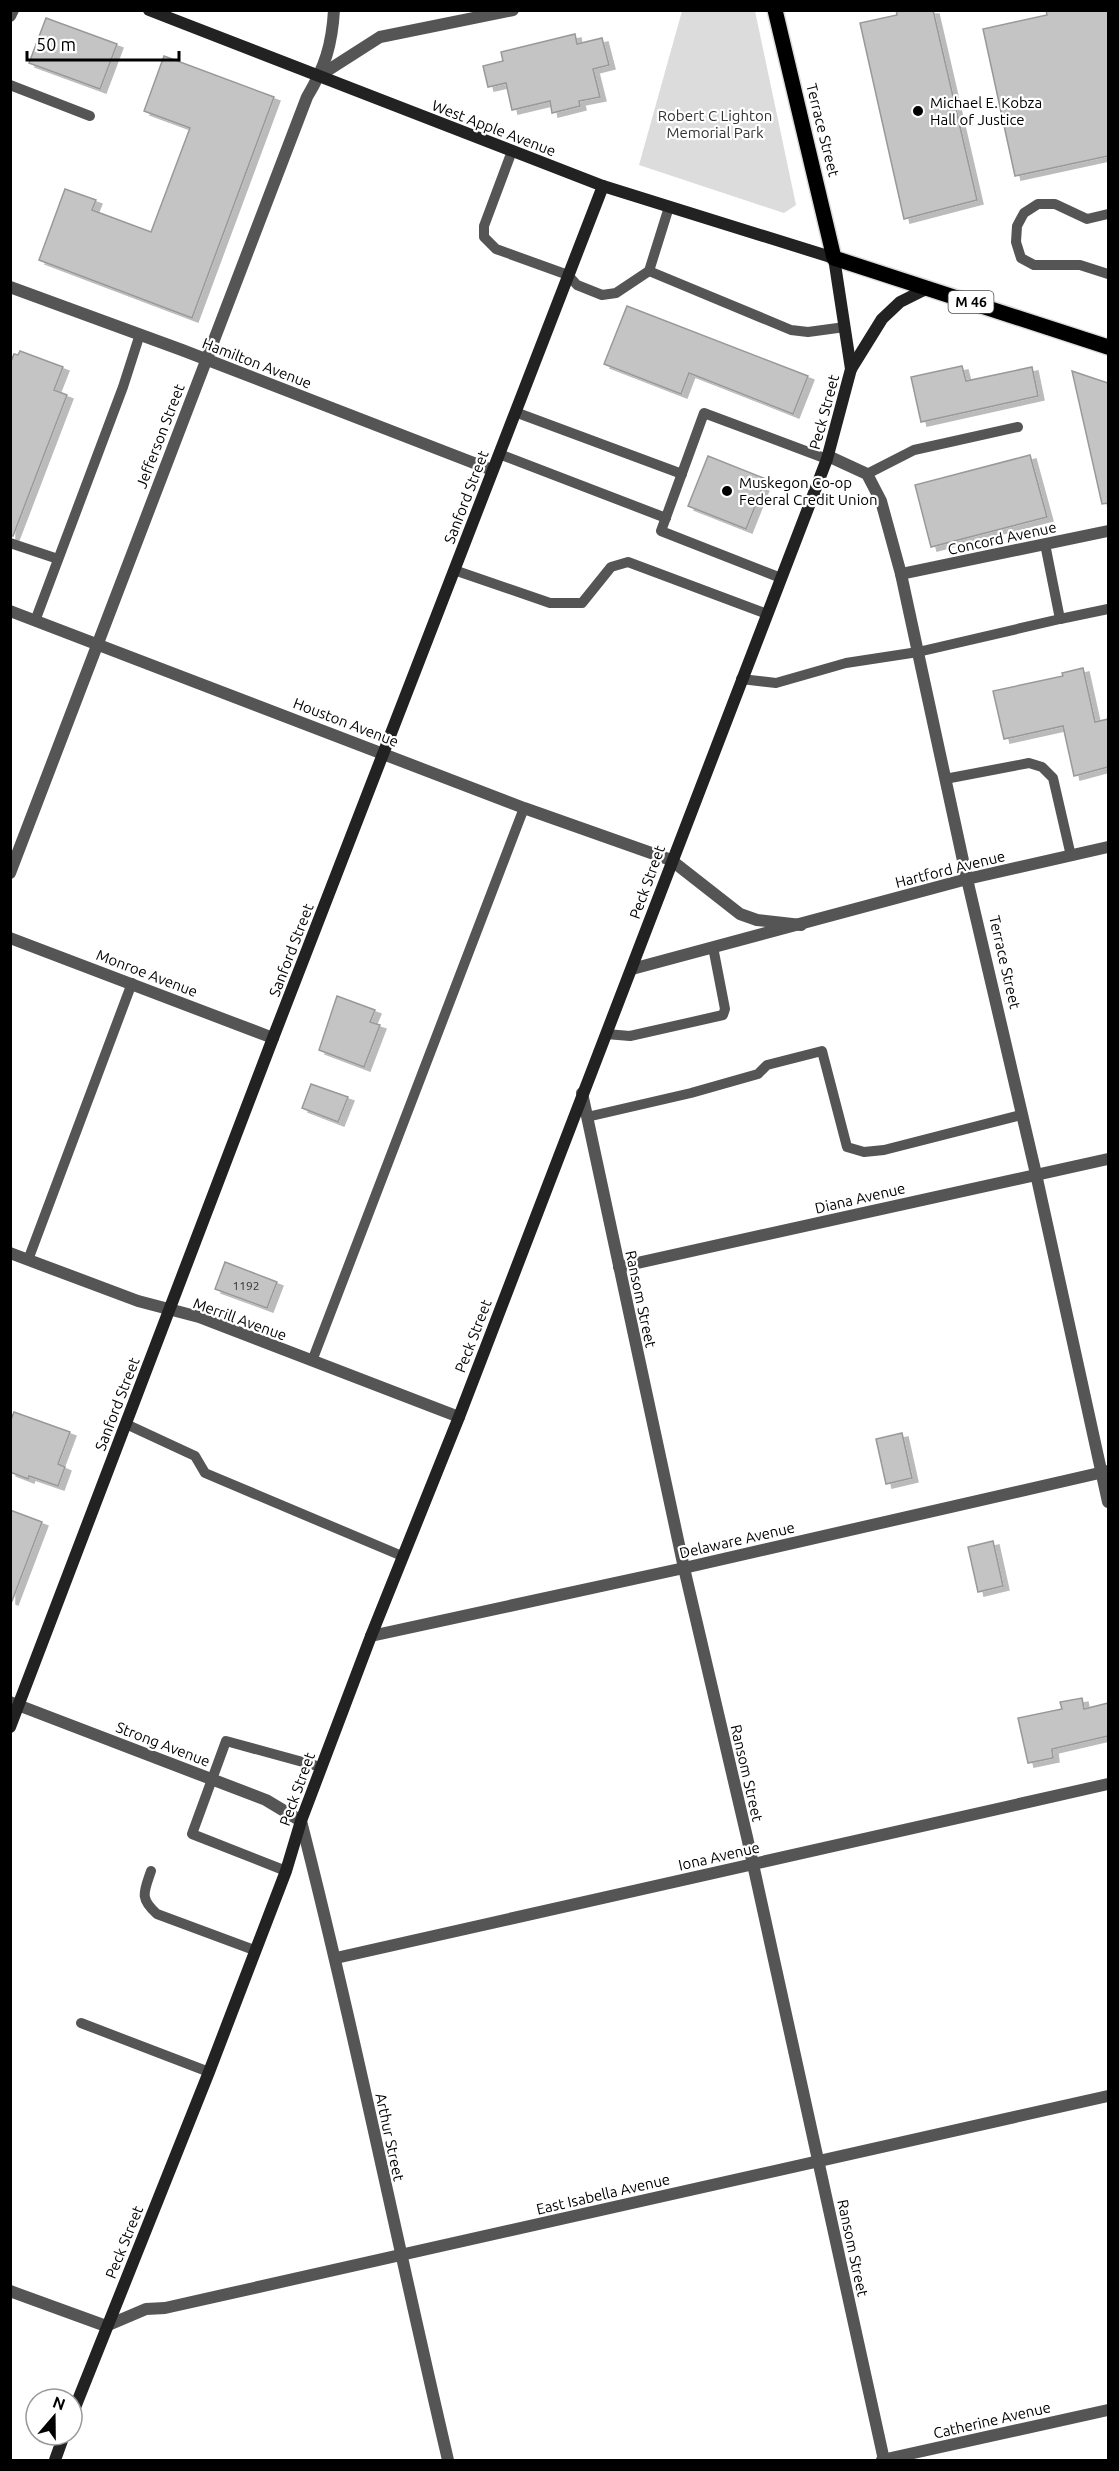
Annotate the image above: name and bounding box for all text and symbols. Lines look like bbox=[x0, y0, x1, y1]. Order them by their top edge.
scale bar bbox=[27, 24, 178, 62]
text: 50 m bbox=[36, 34, 76, 54]
street label: Terrace Street bbox=[803, 82, 843, 178]
place label: Michael E. Kobza Hall of Justice bbox=[930, 94, 1042, 128]
street label: West Apple Avenue bbox=[430, 97, 558, 159]
marker: Michael E. Kobza Hall of Justice bbox=[911, 104, 925, 118]
park label: Robert C Lighton Memorial Park bbox=[658, 107, 772, 141]
road number: M 46 bbox=[948, 291, 994, 313]
street label: Hamilton Avenue bbox=[200, 334, 314, 392]
street label: Peck Street bbox=[806, 373, 842, 451]
street label: Jefferson Street bbox=[132, 381, 188, 490]
street label: Sanford Street bbox=[440, 448, 492, 546]
place label: Muskegon Co-op Federal Credit Union bbox=[739, 474, 878, 508]
marker: Muskegon Co-op Federal Credit Union bbox=[720, 484, 734, 498]
street label: Concord Avenue bbox=[946, 518, 1058, 558]
street label: Houston Avenue bbox=[291, 694, 401, 750]
street label: Peck Street bbox=[626, 843, 668, 921]
street label: Hartford Avenue bbox=[893, 847, 1007, 891]
street label: Sanford Street bbox=[265, 901, 317, 999]
street label: Terrace Street bbox=[986, 914, 1024, 1011]
street label: Monroe Avenue bbox=[94, 946, 200, 1000]
street label: Diana Avenue bbox=[813, 1179, 907, 1217]
street label: Ransom Street bbox=[622, 1249, 660, 1349]
house number: 1192 bbox=[232, 1279, 260, 1292]
street label: Merrill Avenue bbox=[191, 1294, 289, 1344]
street label: Peck Street bbox=[451, 1297, 495, 1375]
street label: Sanford Street bbox=[91, 1355, 143, 1453]
street label: Delaware Avenue bbox=[678, 1518, 796, 1562]
street label: Strong Avenue bbox=[114, 1718, 212, 1770]
street label: Ransom Street bbox=[728, 1723, 766, 1823]
street label: Peck Street bbox=[276, 1750, 318, 1828]
street label: Iona Avenue bbox=[677, 1838, 761, 1874]
street label: Arthur Street bbox=[372, 2091, 408, 2183]
street label: East Isabella Avenue bbox=[535, 2170, 671, 2218]
street label: Ransom Street bbox=[834, 2198, 872, 2298]
street label: Peck Street bbox=[102, 2203, 146, 2281]
north arrow bbox=[24, 2387, 84, 2447]
text: N bbox=[50, 2392, 68, 2413]
street label: Catherine Avenue bbox=[932, 2398, 1052, 2442]

